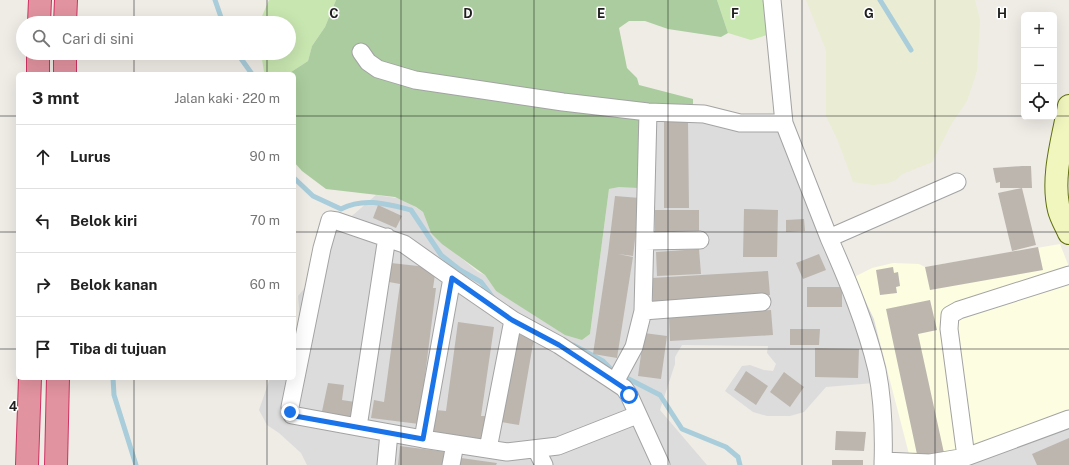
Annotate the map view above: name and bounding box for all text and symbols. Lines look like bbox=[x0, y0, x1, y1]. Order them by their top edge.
text: C bbox=[329, 6, 339, 21]
text: D bbox=[463, 6, 473, 21]
text: E bbox=[597, 6, 605, 21]
text: F bbox=[731, 6, 739, 21]
text: G bbox=[864, 6, 874, 21]
text: H bbox=[997, 6, 1007, 21]
map controls bbox=[1021, 12, 1057, 120]
button: + bbox=[1021, 12, 1057, 48]
search box bbox=[16, 16, 296, 60]
icon: search bbox=[30, 27, 52, 49]
text: Cari di sini bbox=[62, 30, 134, 47]
button: − bbox=[1021, 48, 1057, 84]
button: locate bbox=[1021, 84, 1057, 120]
text: 3 mnt bbox=[32, 88, 79, 108]
text: Jalan kaki · 220 m bbox=[174, 91, 280, 106]
icon: ahead bbox=[32, 146, 54, 168]
text: Lurus bbox=[70, 148, 111, 165]
text: 90 m bbox=[250, 149, 280, 164]
icon: left bbox=[32, 210, 54, 232]
text: Belok kiri bbox=[70, 212, 137, 229]
text: 70 m bbox=[250, 213, 280, 228]
icon: right bbox=[32, 274, 54, 296]
text: Belok kanan bbox=[70, 276, 157, 293]
text: 60 m bbox=[250, 277, 280, 292]
icon: arrive bbox=[32, 338, 54, 360]
text: Tiba di tujuan bbox=[70, 340, 166, 357]
route start bbox=[620, 386, 638, 404]
text: 4 bbox=[9, 399, 18, 414]
route end bbox=[281, 403, 299, 421]

